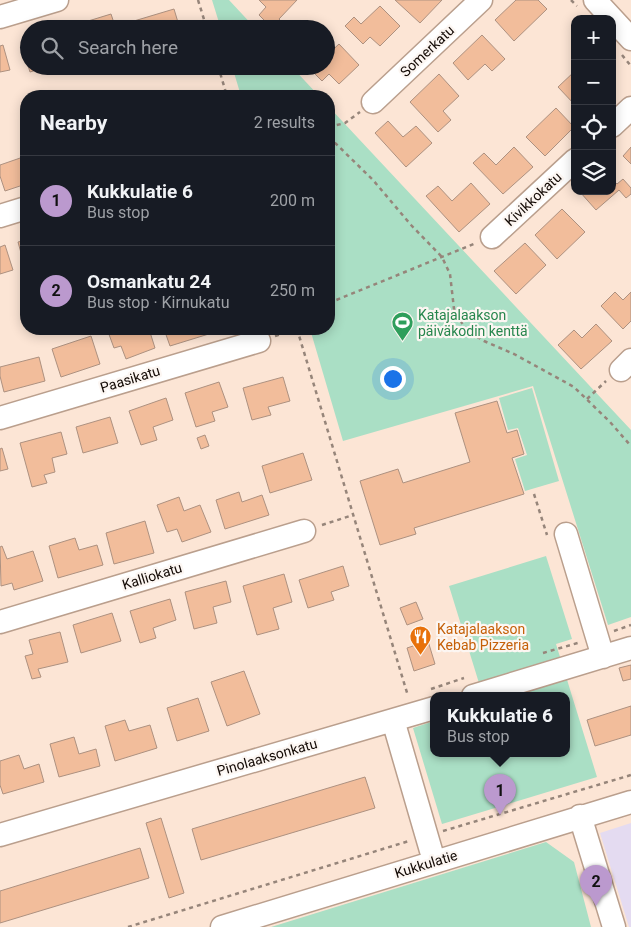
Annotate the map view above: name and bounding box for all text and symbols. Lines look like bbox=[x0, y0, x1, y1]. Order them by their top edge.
map controls bbox=[571, 15, 616, 195]
button: + bbox=[571, 15, 616, 60]
search box bbox=[20, 20, 335, 75]
street label: Somerkatu bbox=[397, 22, 457, 80]
icon: search bbox=[38, 34, 66, 62]
text: Search here bbox=[78, 36, 178, 59]
button: − bbox=[571, 60, 616, 105]
button: locate bbox=[571, 105, 616, 150]
text: Nearby bbox=[40, 111, 107, 135]
text: 2 results bbox=[254, 113, 315, 132]
button: layers bbox=[571, 150, 616, 195]
street label: Kivikkokatu bbox=[501, 169, 565, 229]
text: Kukkulatie 6 bbox=[87, 180, 193, 203]
text: 1 bbox=[51, 191, 61, 210]
text: 200 m bbox=[270, 191, 315, 210]
text: Bus stop bbox=[87, 203, 149, 222]
text: Osmankatu 24 bbox=[87, 270, 211, 293]
text: 2 bbox=[51, 281, 61, 300]
text: 250 m bbox=[270, 281, 315, 300]
text: Bus stop · Kirnukatu bbox=[87, 293, 229, 312]
place label: Katajalaakson päiväkodin kenttä bbox=[418, 307, 528, 339]
sports icon: Katajalaakson päiväkodin kenttä bbox=[390, 311, 414, 342]
street label: Paasikatu bbox=[98, 362, 162, 396]
your location bbox=[380, 366, 406, 392]
street label: Kalliokatu bbox=[120, 559, 184, 593]
place label: Katajalaakson Kebab Pizzeria bbox=[437, 621, 529, 653]
restaurant icon: Katajalaakson Kebab Pizzeria bbox=[409, 625, 433, 656]
popup bbox=[430, 692, 570, 757]
text: Kukkulatie 6 bbox=[447, 704, 553, 727]
text: Bus stop bbox=[447, 727, 509, 746]
street label: Pinolaaksonkatu bbox=[215, 735, 319, 779]
pin: 1 bbox=[484, 774, 516, 815]
street label: Kukkulatie bbox=[393, 847, 459, 881]
pin: 2 bbox=[580, 865, 612, 906]

